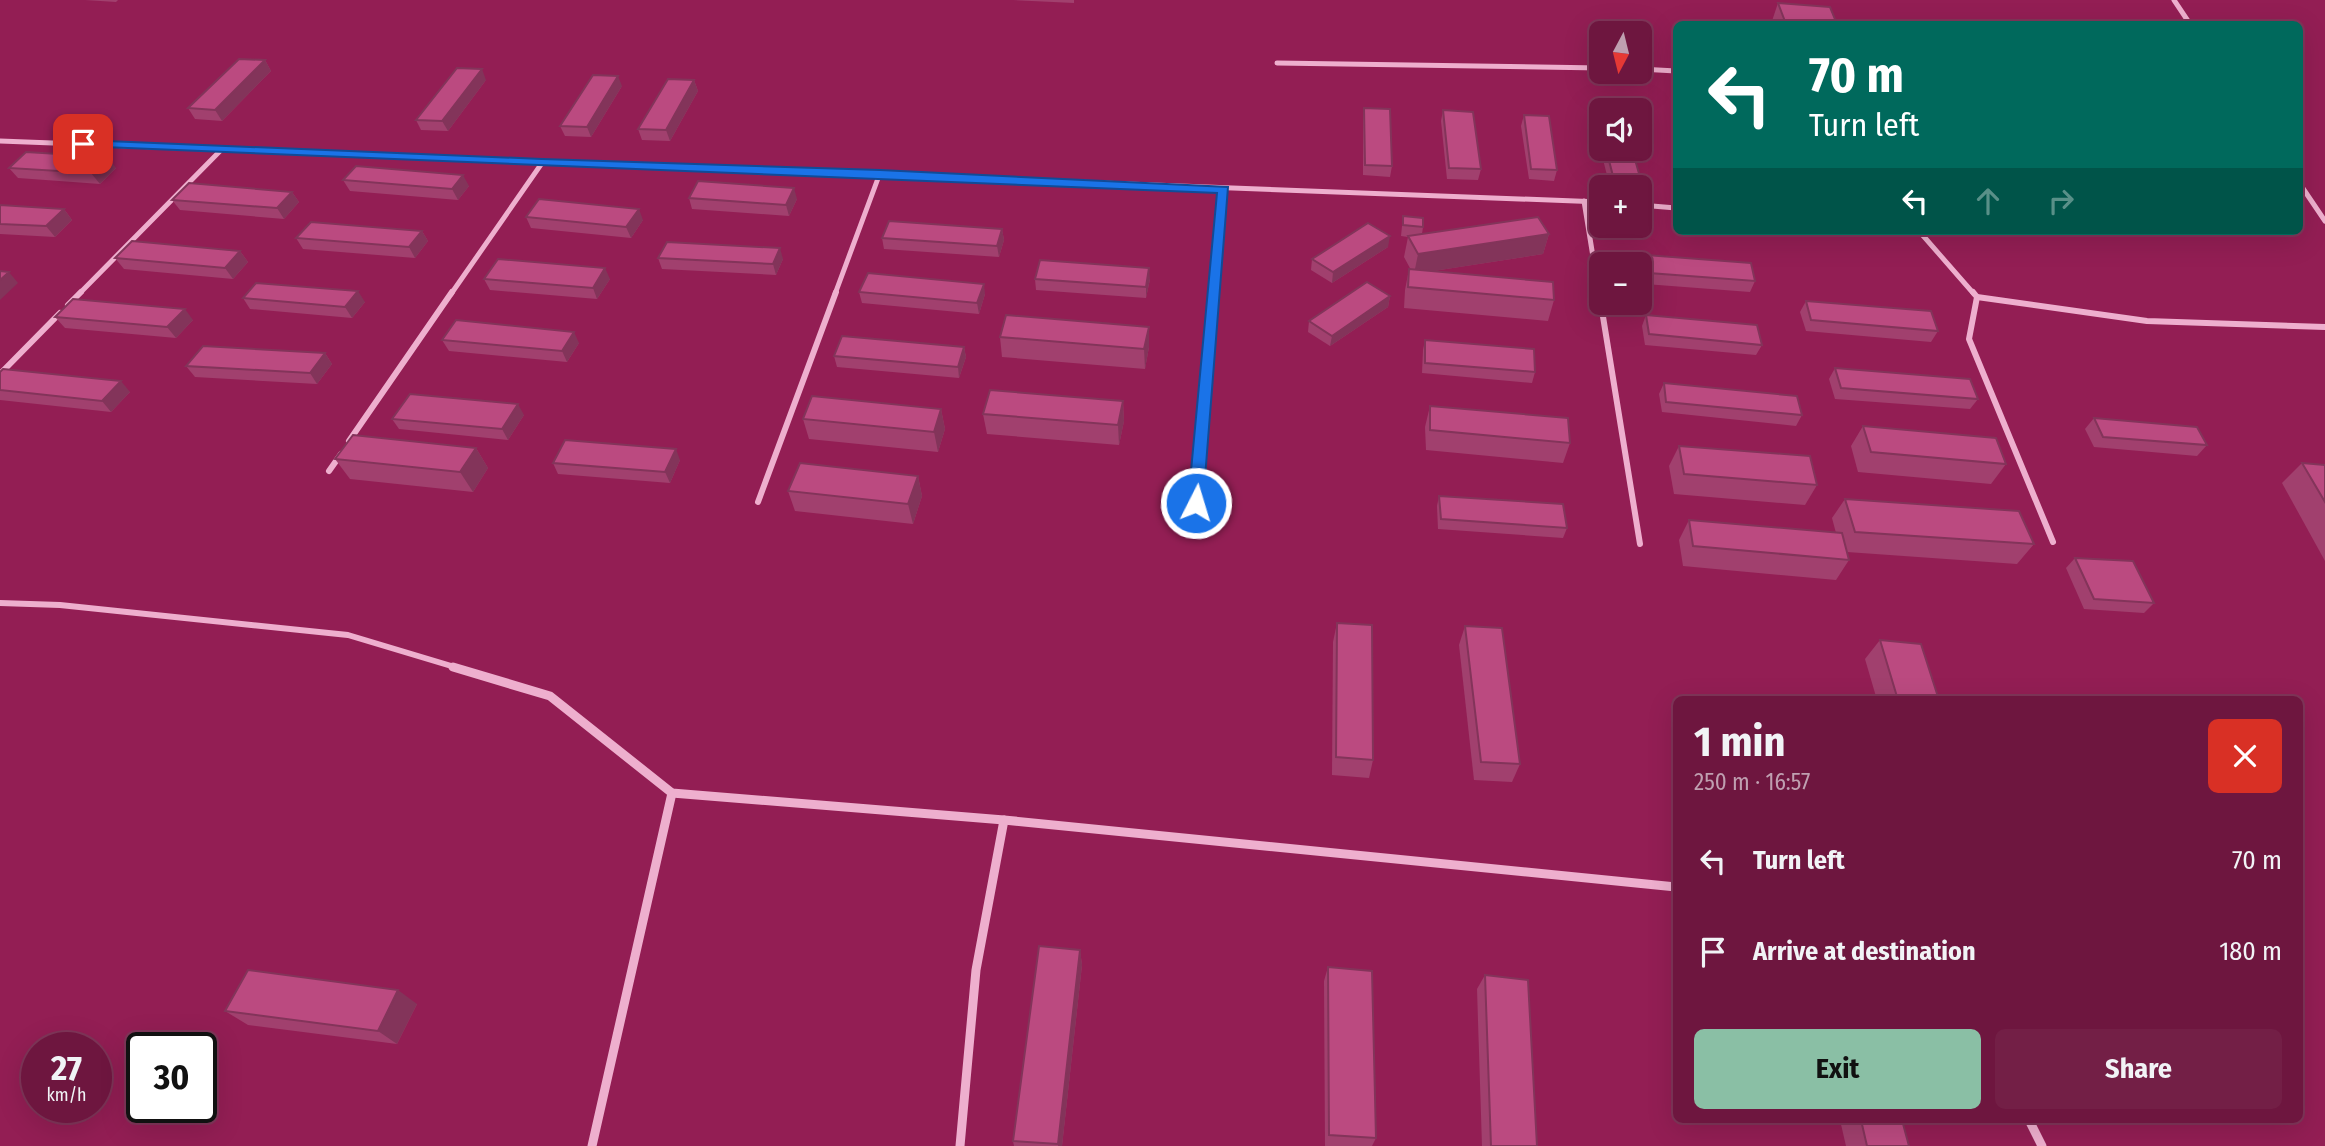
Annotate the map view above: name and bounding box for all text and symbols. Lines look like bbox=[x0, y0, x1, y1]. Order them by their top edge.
north arrow bbox=[1589, 21, 1652, 84]
map controls bbox=[1589, 21, 1652, 315]
text: 70 m bbox=[1809, 46, 1904, 105]
icon: left bbox=[1694, 49, 1785, 140]
button: sound bbox=[1589, 98, 1652, 161]
text: Turn left bbox=[1809, 106, 1919, 144]
pin bbox=[53, 114, 113, 174]
icon: arrive bbox=[64, 125, 102, 163]
button: + bbox=[1589, 175, 1652, 238]
icon: left bbox=[1896, 182, 1934, 220]
icon: ahead bbox=[1969, 182, 2007, 220]
icon: right bbox=[2042, 182, 2080, 220]
button: − bbox=[1589, 252, 1652, 315]
position arrow bbox=[1159, 466, 1233, 540]
text: 1 min bbox=[1694, 717, 1785, 767]
button: close bbox=[2208, 719, 2282, 793]
text: 250 m · 16:57 bbox=[1694, 768, 1810, 796]
icon: left bbox=[1694, 842, 1732, 880]
text: Turn left bbox=[1753, 845, 1845, 876]
text: 70 m bbox=[2232, 845, 2282, 876]
icon: arrive bbox=[1694, 933, 1732, 971]
text: Arrive at destination bbox=[1753, 936, 1976, 967]
text: 180 m bbox=[2219, 936, 2282, 967]
button: Exit bbox=[1694, 1029, 1981, 1109]
button: Share bbox=[1995, 1029, 2282, 1109]
speed limit sign: 30 bbox=[126, 1032, 217, 1123]
text: 27 bbox=[51, 1047, 82, 1089]
text: km/h bbox=[46, 1084, 87, 1106]

